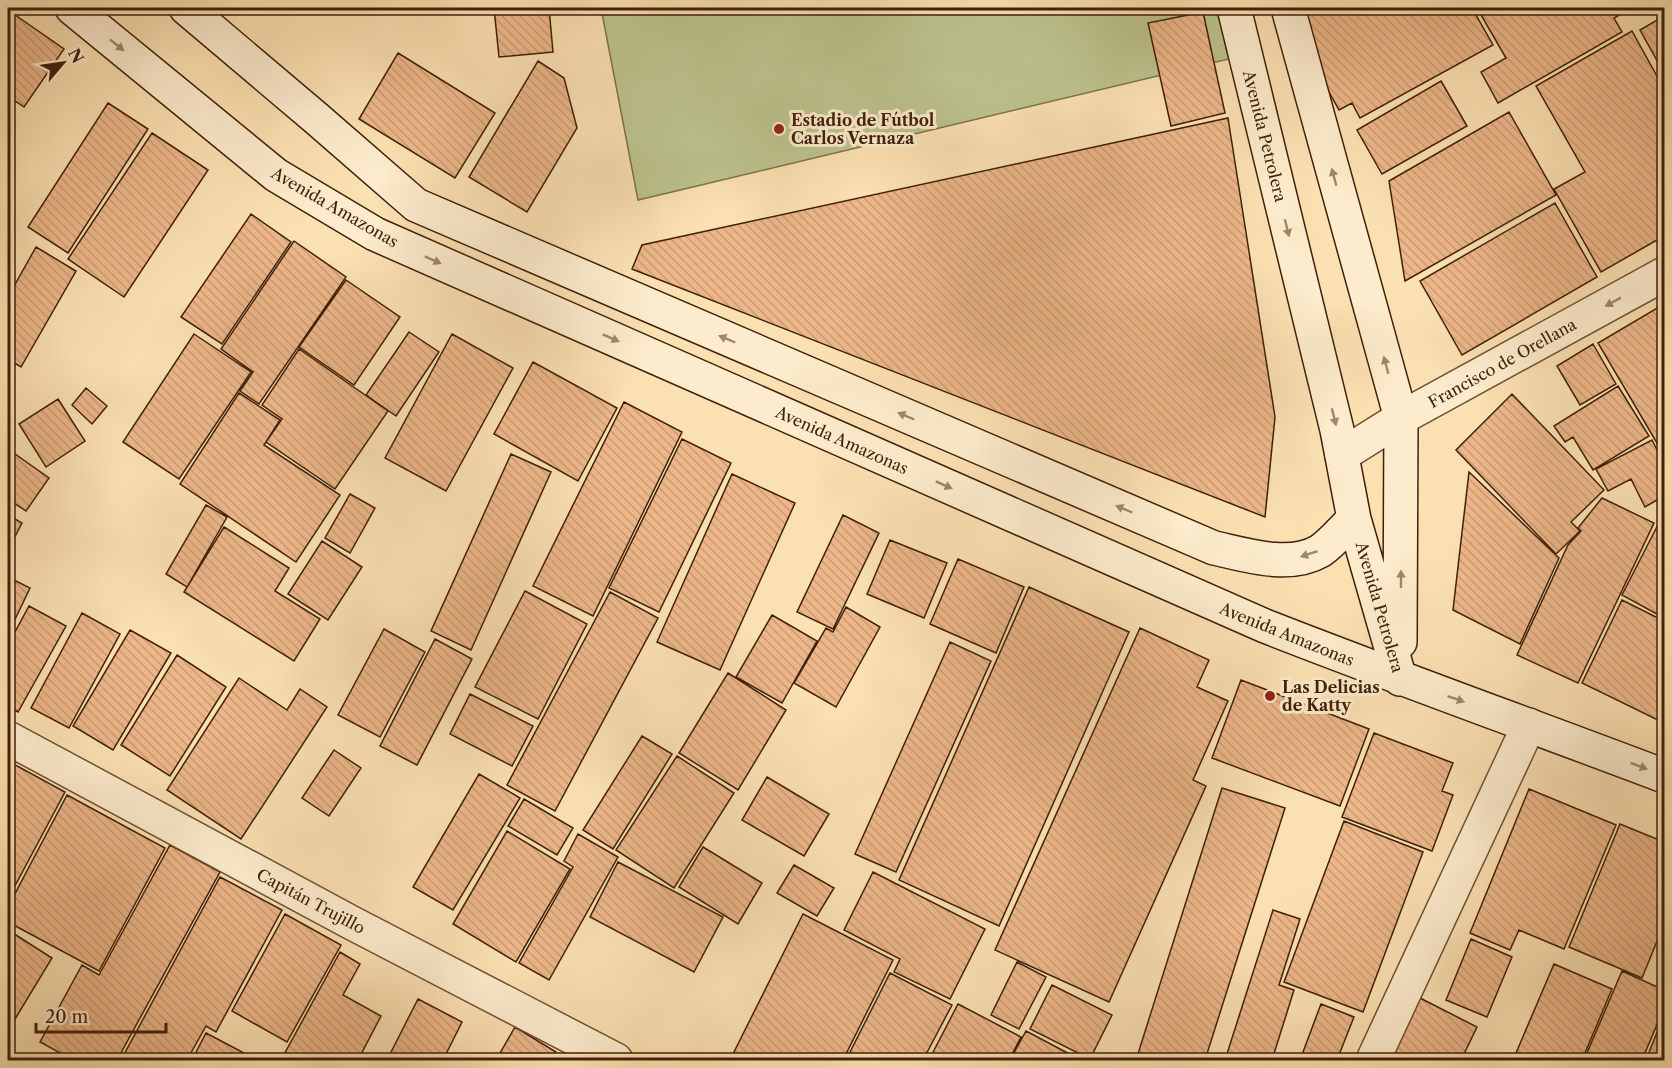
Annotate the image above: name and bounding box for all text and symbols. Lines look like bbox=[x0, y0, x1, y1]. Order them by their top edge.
north arrow bbox=[33, 33, 93, 93]
one-way arrow bbox=[110, 38, 125, 50]
text: N bbox=[64, 45, 88, 67]
street label: Avenida Petrolera bbox=[1239, 67, 1291, 205]
place label: Estadio de Fútbol Carlos Vernaza bbox=[791, 110, 935, 148]
marker: Estadio de Fútbol Carlos Vernaza bbox=[772, 122, 786, 136]
street label: Avenida Amazonas bbox=[267, 162, 402, 251]
one-way arrow bbox=[1329, 168, 1338, 186]
one-way arrow bbox=[1283, 218, 1293, 237]
one-way arrow bbox=[424, 256, 442, 265]
one-way arrow bbox=[1604, 297, 1621, 307]
street label: Francisco de Orellana bbox=[1424, 314, 1580, 412]
one-way arrow bbox=[603, 334, 620, 343]
one-way arrow bbox=[718, 334, 735, 343]
one-way arrow bbox=[1381, 356, 1390, 374]
street label: Avenida Amazonas bbox=[772, 401, 912, 478]
one-way arrow bbox=[1329, 408, 1339, 426]
one-way arrow bbox=[897, 411, 914, 420]
one-way arrow bbox=[935, 480, 952, 489]
one-way arrow bbox=[1114, 504, 1132, 514]
street label: Avenida Petrolera bbox=[1351, 538, 1408, 675]
one-way arrow bbox=[1300, 550, 1318, 560]
one-way arrow bbox=[1396, 569, 1406, 588]
street label: Avenida Amazonas bbox=[1216, 598, 1357, 670]
place label: Las Delicias de Katty bbox=[1282, 677, 1380, 715]
marker: Las Delicias de Katty bbox=[1263, 689, 1277, 703]
one-way arrow bbox=[1447, 694, 1465, 704]
one-way arrow bbox=[1630, 761, 1648, 771]
street label: Capitán Trujillo bbox=[253, 864, 369, 938]
scale bar bbox=[36, 996, 166, 1034]
text: 20 m bbox=[45, 1006, 89, 1028]

